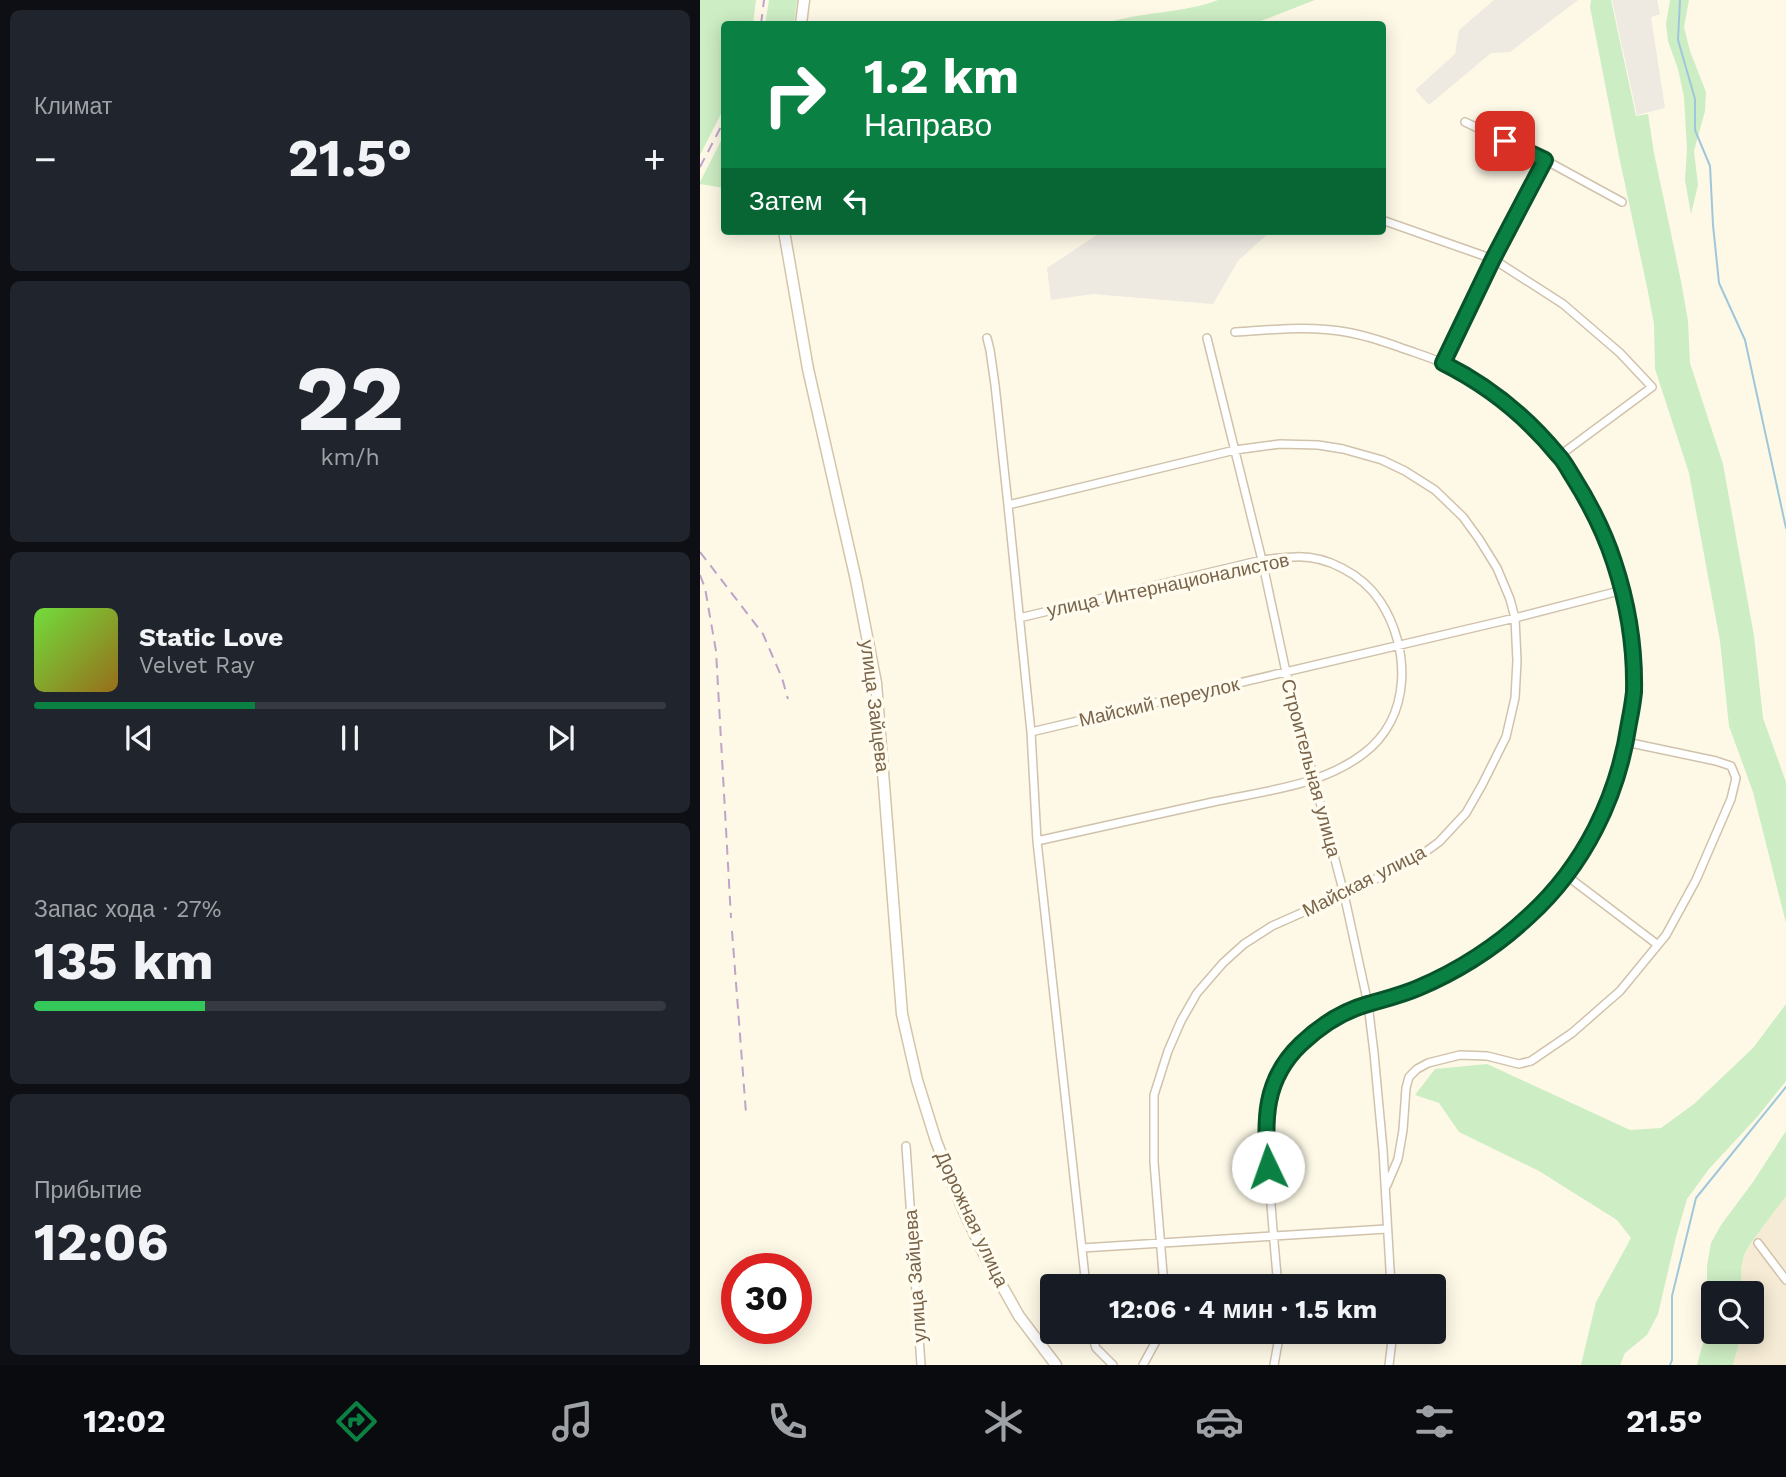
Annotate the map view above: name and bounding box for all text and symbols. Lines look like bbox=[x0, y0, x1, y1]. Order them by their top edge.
text: 1.2 km bbox=[864, 47, 1019, 105]
icon: right bbox=[749, 49, 840, 140]
text: Климат bbox=[34, 93, 112, 120]
text: Направо bbox=[864, 106, 992, 144]
pin bbox=[1475, 111, 1535, 171]
icon: arrive bbox=[1486, 122, 1524, 160]
text: 21.5° bbox=[288, 128, 412, 189]
text: − bbox=[34, 137, 57, 181]
text: + bbox=[643, 137, 666, 181]
icon: left bbox=[837, 182, 875, 220]
text: Затем bbox=[749, 186, 823, 216]
text: 22 bbox=[296, 345, 404, 452]
text: km/h bbox=[320, 444, 380, 471]
street label: улица Интернационалистов bbox=[1045, 548, 1291, 622]
text: Static Love bbox=[139, 622, 283, 652]
street label: улица Зайцева bbox=[855, 639, 895, 774]
text: Velvet Ray bbox=[139, 652, 255, 679]
street label: Майский переулок bbox=[1077, 672, 1242, 732]
street label: Строительная улица bbox=[1276, 676, 1346, 860]
icon: previous bbox=[120, 719, 158, 757]
icon: pause bbox=[331, 719, 369, 757]
icon: next bbox=[542, 719, 580, 757]
street label: Майская улица bbox=[1299, 840, 1430, 922]
text: Запас хода · 27% bbox=[34, 896, 221, 923]
text: 135 km bbox=[34, 931, 214, 992]
position arrow bbox=[1231, 1130, 1305, 1204]
street label: Дорожная улица bbox=[930, 1147, 1014, 1291]
text: Прибытие bbox=[34, 1177, 142, 1204]
street label: улица Зайцева bbox=[899, 1208, 931, 1343]
text: 12:06 bbox=[34, 1212, 169, 1273]
speed limit sign: 30 bbox=[721, 1253, 812, 1344]
map controls bbox=[1701, 1281, 1764, 1344]
button: search bbox=[1701, 1281, 1764, 1344]
text: 12:06 · 4 мин · 1.5 km bbox=[1109, 1294, 1377, 1324]
icon: directions bbox=[332, 1397, 381, 1446]
icon: music bbox=[548, 1397, 597, 1446]
icon: phone bbox=[763, 1397, 812, 1446]
icon: climate bbox=[979, 1397, 1028, 1446]
icon: car bbox=[1195, 1397, 1244, 1446]
icon: filters bbox=[1410, 1397, 1459, 1446]
text: 12:02 bbox=[83, 1402, 166, 1440]
text: 21.5° bbox=[1626, 1402, 1703, 1440]

